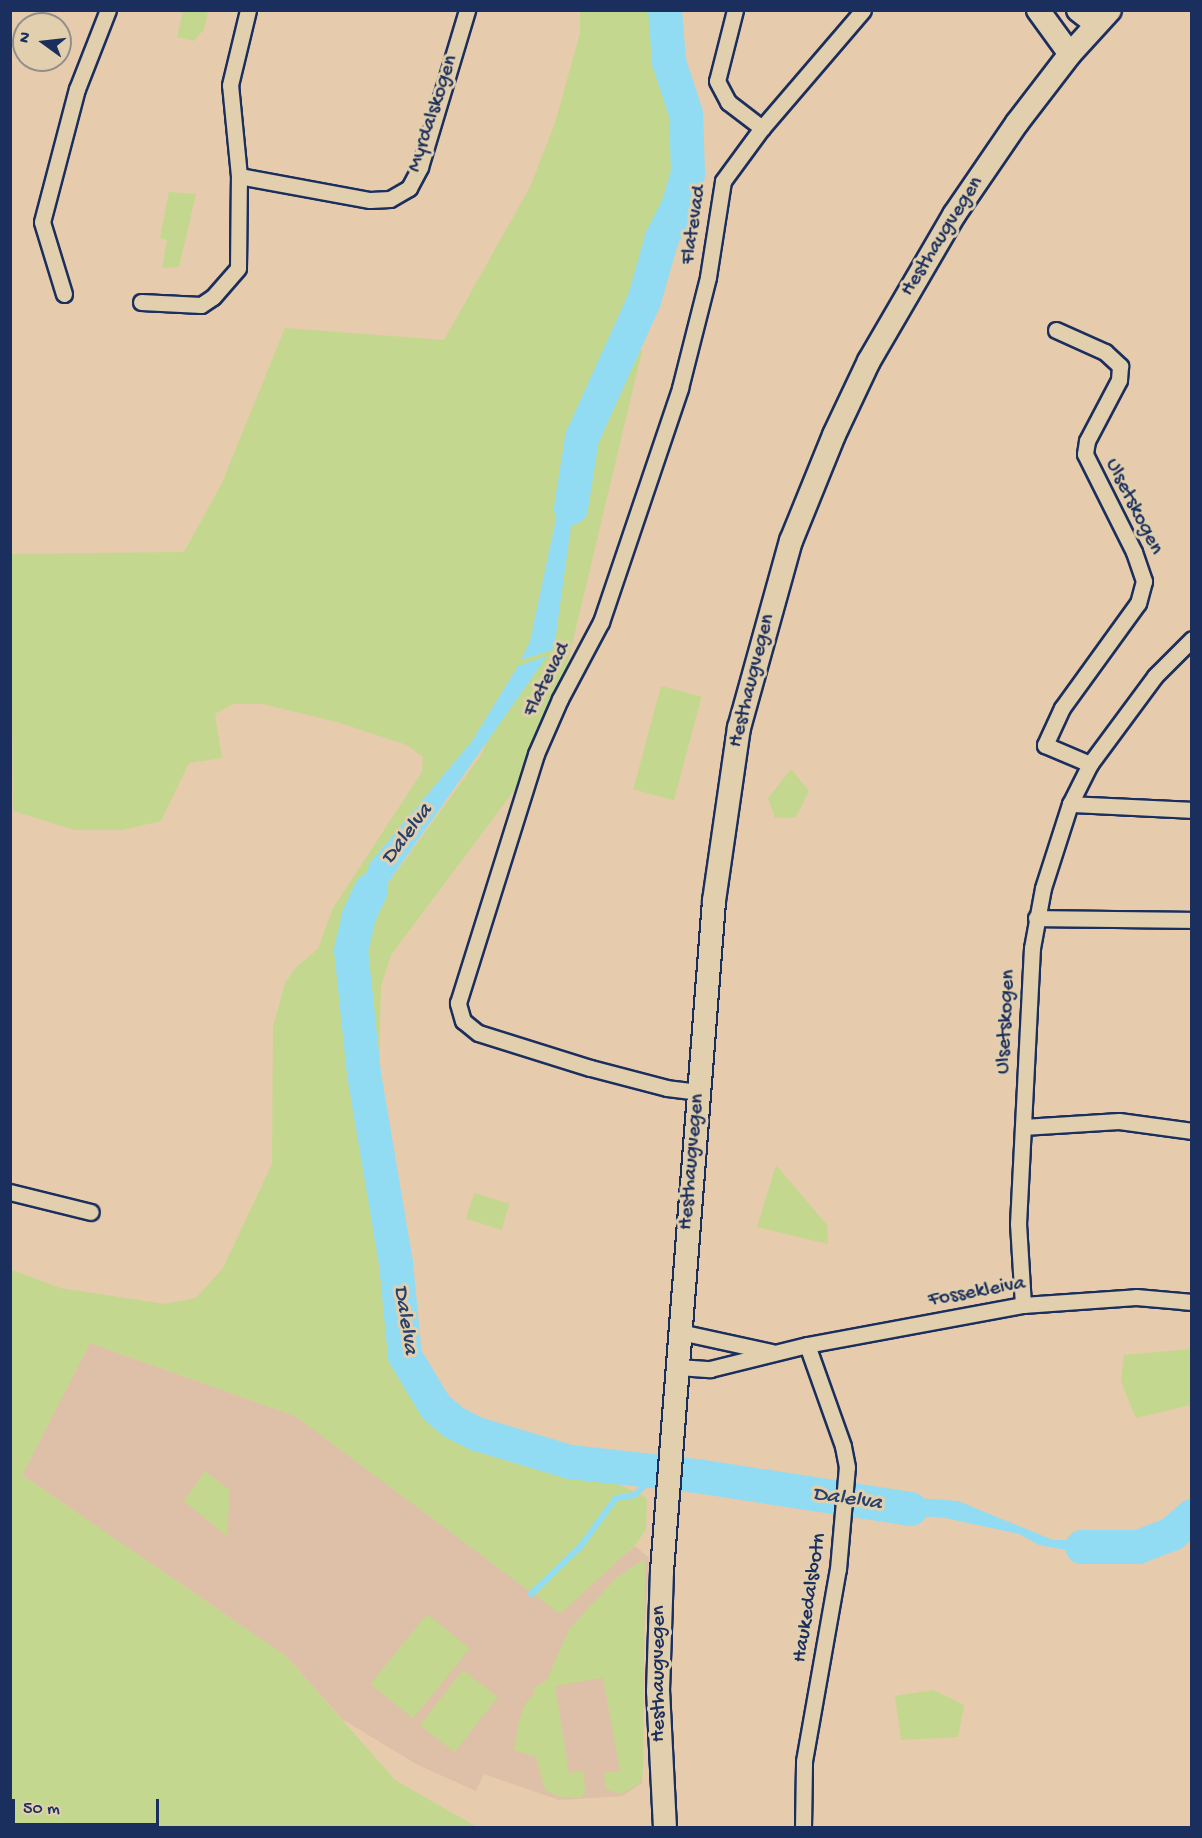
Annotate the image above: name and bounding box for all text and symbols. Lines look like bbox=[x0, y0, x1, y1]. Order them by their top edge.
north arrow bbox=[12, 12, 72, 72]
text: N bbox=[16, 30, 37, 45]
street label: Myrdalskogen bbox=[403, 52, 465, 176]
street label: Hesthaugvegen bbox=[896, 172, 990, 302]
street label: Flatevad bbox=[676, 184, 714, 266]
street label: Ulsetskogen bbox=[1098, 455, 1168, 559]
street label: Hesthaugvegen bbox=[724, 612, 782, 750]
street label: Flatevad bbox=[519, 639, 577, 721]
water label: Dalelva bbox=[377, 799, 439, 871]
street label: Ulsetskogen bbox=[992, 969, 1022, 1075]
street label: Hesthaugvegen bbox=[674, 1093, 712, 1231]
street label: Fossekleiva bbox=[926, 1272, 1028, 1314]
water label: Dalelva bbox=[386, 1284, 422, 1356]
water label: Dalelva bbox=[811, 1482, 883, 1518]
street label: Haukedalsbotn bbox=[788, 1532, 834, 1664]
street label: Hesthaugvegen bbox=[647, 1606, 673, 1742]
scale bar bbox=[15, 1787, 162, 1825]
text: 50 m bbox=[23, 1799, 60, 1820]

